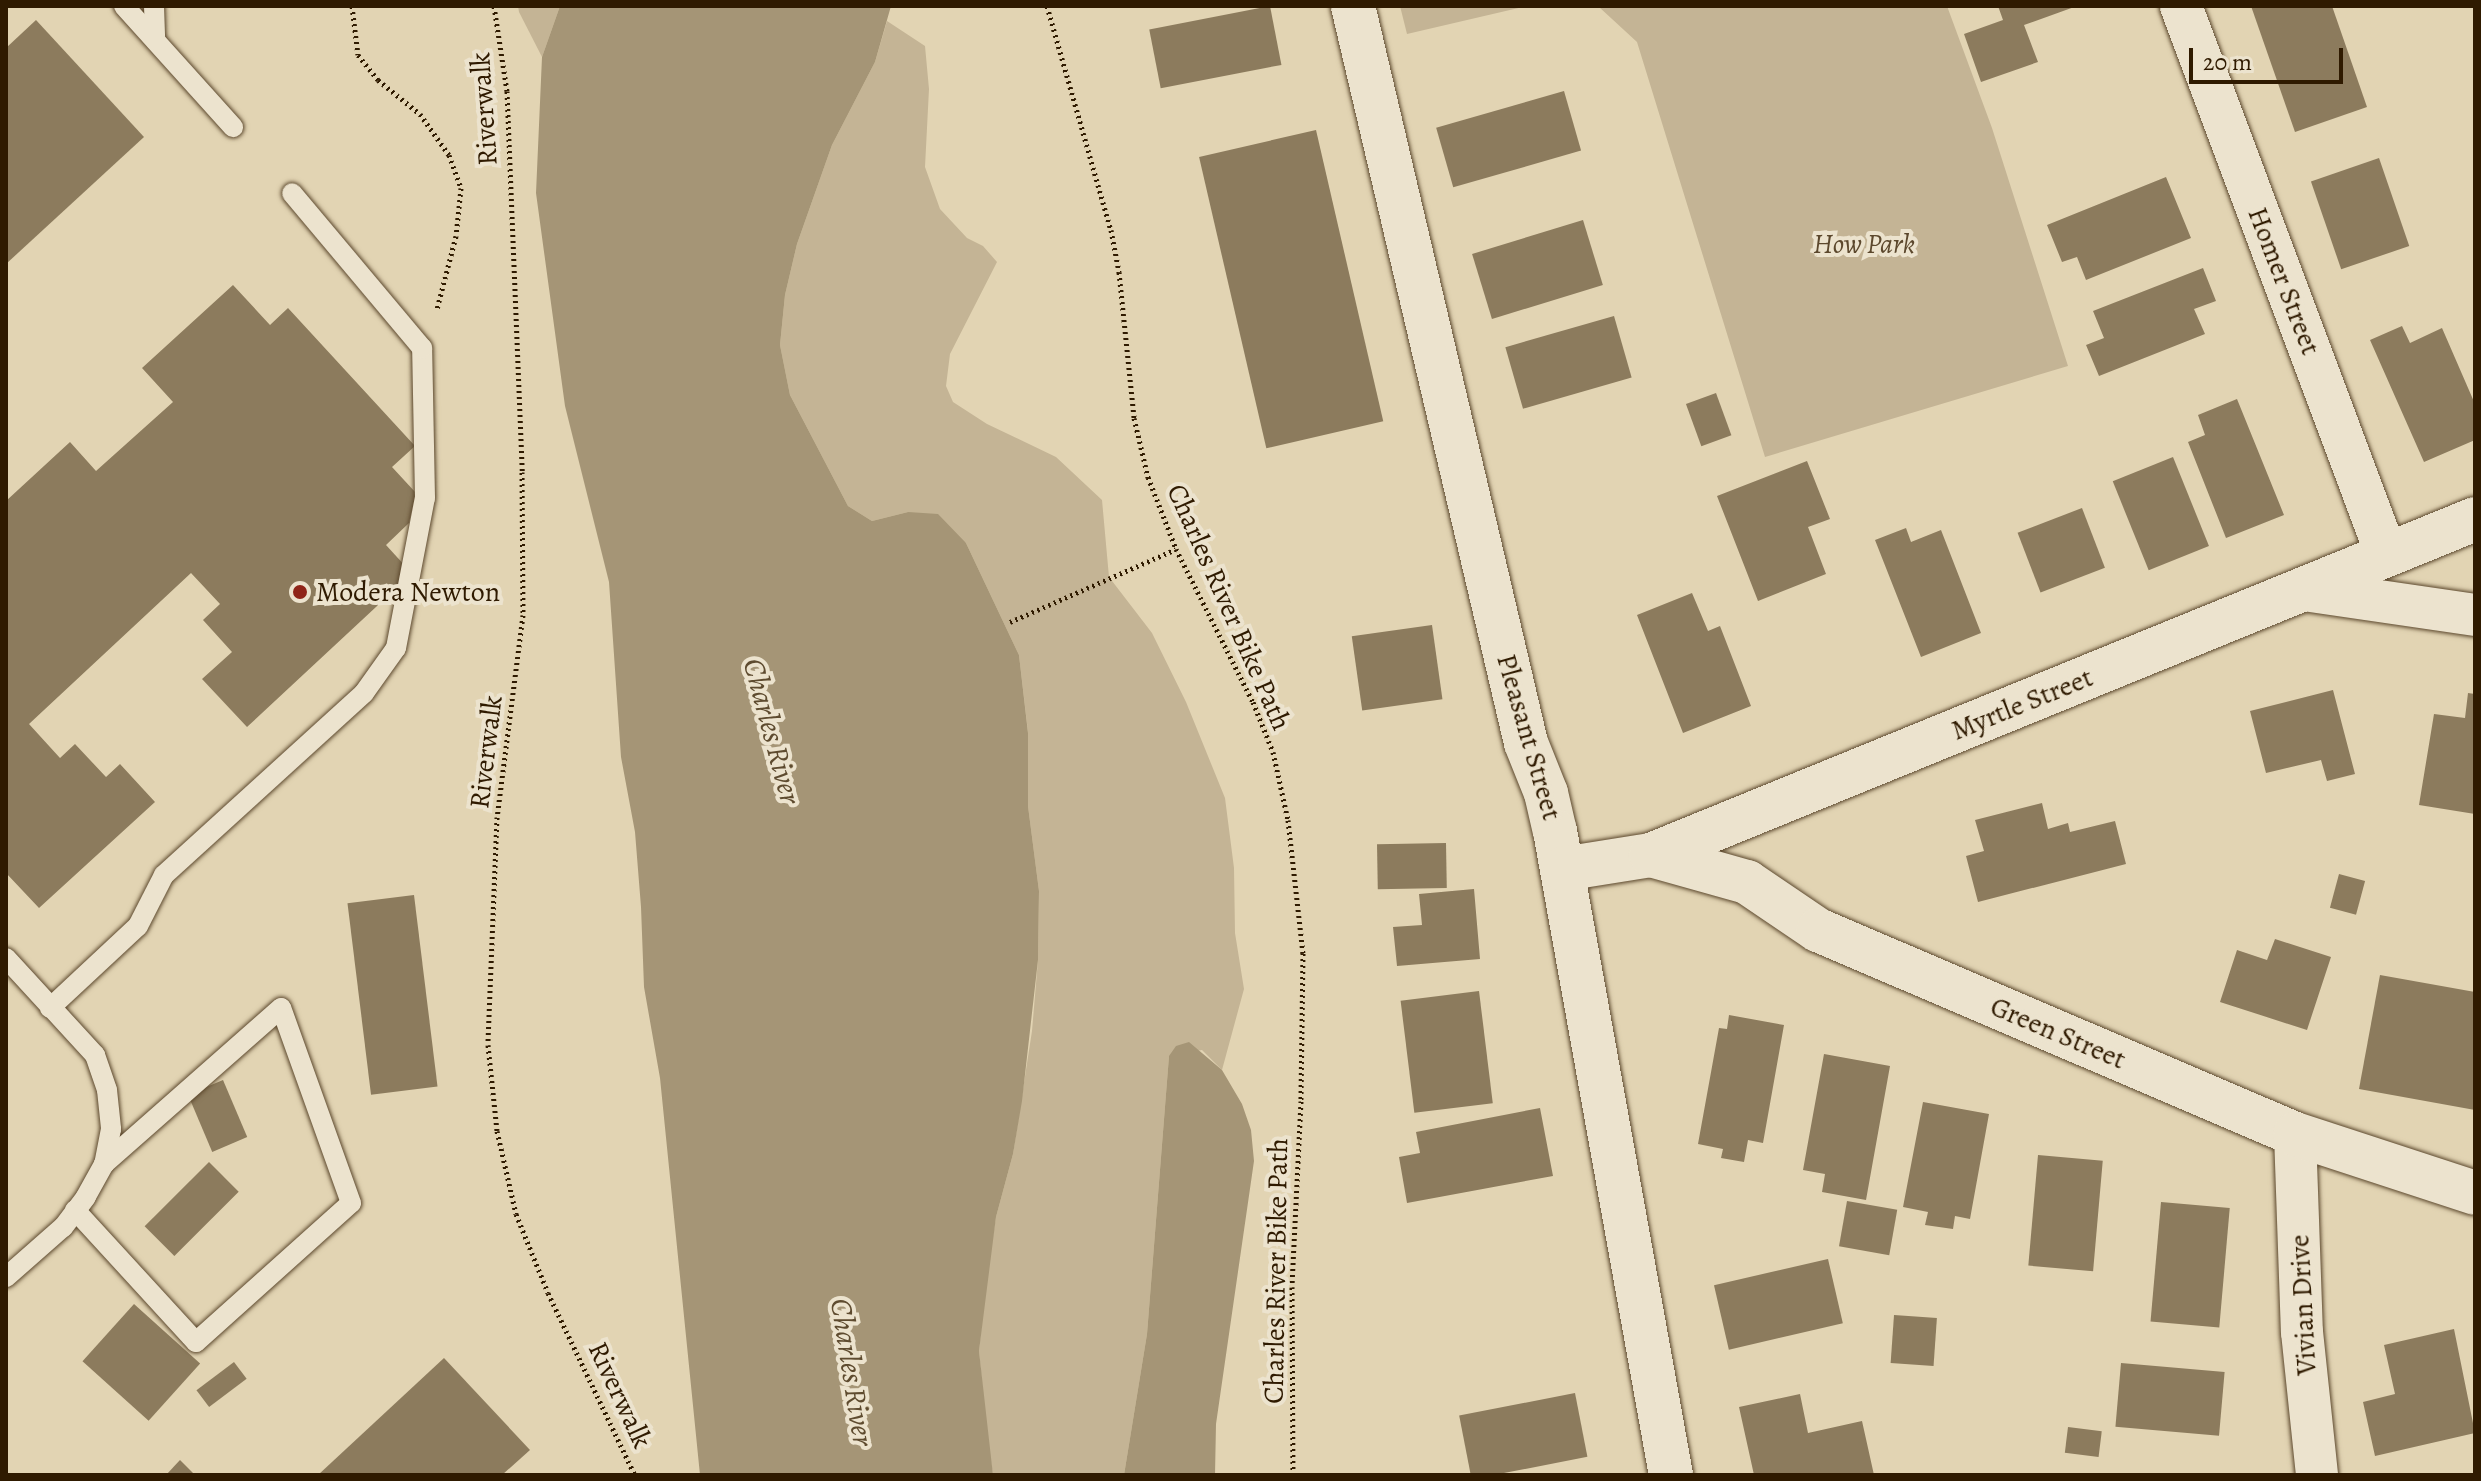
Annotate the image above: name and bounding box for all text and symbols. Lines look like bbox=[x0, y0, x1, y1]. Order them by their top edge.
scale bar bbox=[2193, 32, 2347, 82]
text: 20 m bbox=[2203, 46, 2252, 78]
street label: Riverwalk bbox=[463, 51, 505, 167]
street label: Homer Street bbox=[2240, 202, 2328, 360]
park label: How Park bbox=[1813, 227, 1915, 261]
street label: Charles River Bike Path bbox=[1160, 479, 1298, 735]
place label: Modera Newton bbox=[316, 575, 500, 609]
marker: Modera Newton bbox=[291, 583, 309, 601]
street label: Pleasant Street bbox=[1489, 650, 1569, 824]
water label: Charles River bbox=[735, 654, 809, 808]
street label: Myrtle Street bbox=[1946, 660, 2098, 748]
street label: Riverwalk bbox=[462, 694, 510, 810]
street label: Green Street bbox=[1985, 990, 2131, 1076]
street label: Charles River Bike Path bbox=[1257, 1138, 1295, 1404]
street label: Vivian Drive bbox=[2283, 1234, 2323, 1376]
water label: Charles River bbox=[823, 1296, 881, 1448]
street label: Riverwalk bbox=[581, 1336, 659, 1454]

